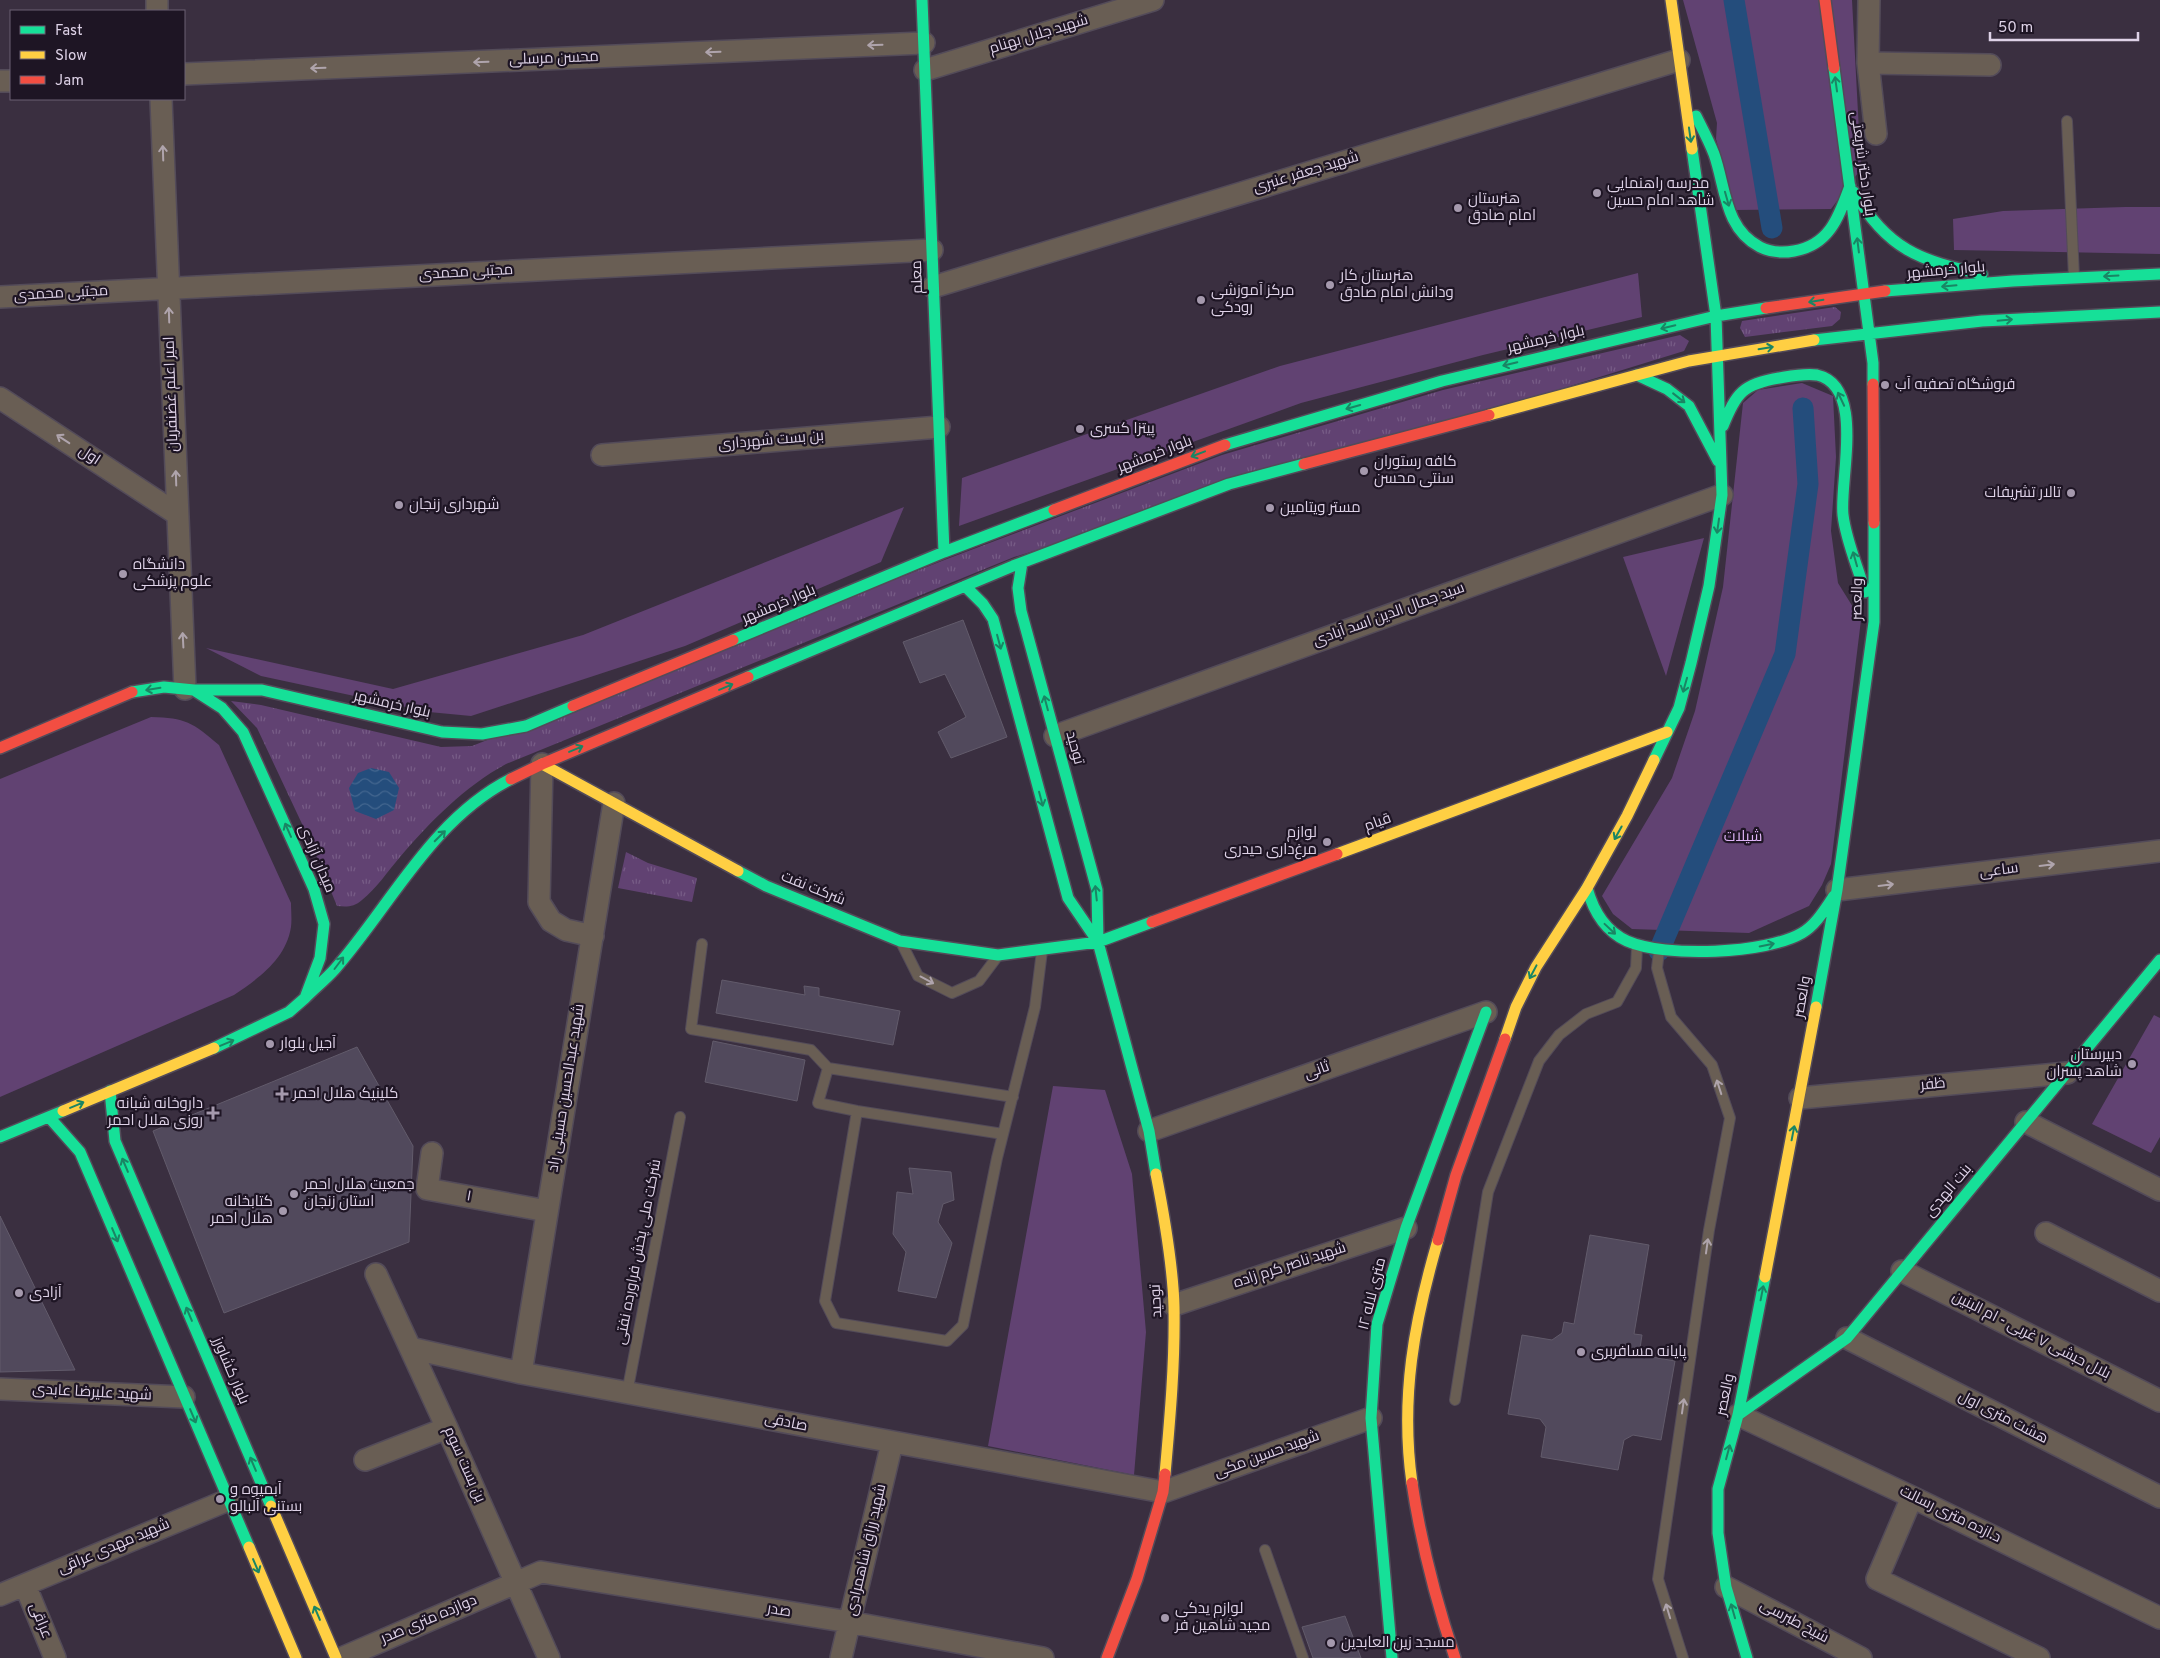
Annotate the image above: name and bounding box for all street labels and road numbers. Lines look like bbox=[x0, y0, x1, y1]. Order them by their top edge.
street label: شهید جلال بهنام bbox=[987, 11, 1091, 59]
street label: محسن مرسلی bbox=[509, 48, 599, 70]
street label: بلوار دکتر شریعتی bbox=[1845, 110, 1879, 218]
street label: شهید جعفر عنبری bbox=[1251, 148, 1361, 198]
street label: بلوار خرمشهر bbox=[1905, 258, 1986, 284]
street label: معلم bbox=[908, 260, 928, 294]
street label: مجتبی محمدی bbox=[418, 261, 514, 285]
street label: مجتبی محمدی bbox=[13, 282, 109, 306]
street label: بلوار خرمشهر bbox=[1505, 322, 1586, 358]
street label: امیر اعلم غضنفریان bbox=[160, 336, 184, 452]
street label: بن بست شهرداری bbox=[717, 427, 825, 455]
street label: بلوار خرمشهر bbox=[1114, 432, 1195, 478]
street label: اول bbox=[75, 442, 103, 470]
street label: والعصر bbox=[1848, 578, 1868, 621]
street label: سید جمال الدین اسد آبادی bbox=[1311, 579, 1467, 651]
street label: بلوار خرمشهر bbox=[738, 581, 819, 629]
street label: بلوار خرمشهر bbox=[351, 687, 432, 723]
street label: توحید bbox=[1060, 729, 1088, 767]
street label: قیام bbox=[1362, 809, 1394, 837]
street label: میدان آزادی bbox=[293, 822, 339, 896]
street label: ساعی bbox=[1978, 859, 2020, 883]
street label: شرکت نفت bbox=[778, 868, 848, 910]
street label: والعصر bbox=[1790, 974, 1816, 1021]
street label: شهید عبدالحسین حسینی راد bbox=[544, 1002, 590, 1174]
street label: ثانی bbox=[1302, 1058, 1332, 1084]
street label: ظفر bbox=[1919, 1074, 1946, 1096]
street label: شرکت ملی پخش فراورده نفتی bbox=[612, 1158, 666, 1346]
street label: بنت الهدی bbox=[1921, 1160, 1977, 1222]
street label: ۱ bbox=[465, 1187, 473, 1207]
street label: شهید ناصر کرم زاده bbox=[1231, 1239, 1349, 1293]
street label: ۱۲ متری لاله bbox=[1355, 1256, 1391, 1332]
street label: توحید bbox=[1147, 1284, 1167, 1318]
street label: بلال حبشی ۷ غربی - ام البنین bbox=[1949, 1288, 2113, 1384]
street label: بلوار کشاورز bbox=[207, 1333, 253, 1408]
street label: والعصر bbox=[1712, 1372, 1740, 1419]
street label: شهید علیرضا عابدی bbox=[32, 1380, 152, 1406]
street label: هشت متری اول bbox=[1955, 1387, 2051, 1449]
street label: صادقی bbox=[763, 1410, 809, 1436]
street label: بن بست سوم bbox=[439, 1424, 489, 1506]
street label: شهید حسین مکی bbox=[1212, 1427, 1322, 1483]
street label: شهید رزاق شاهمرادی bbox=[843, 1482, 891, 1618]
street label: د.ازده متری رسالت bbox=[1896, 1482, 2004, 1548]
street label: شهید مهدی عراقی bbox=[55, 1515, 173, 1579]
street label: دوازده متری صدر bbox=[377, 1591, 480, 1649]
street label: شیخ طبرسی bbox=[1756, 1596, 1832, 1648]
street label: عراقی bbox=[24, 1600, 56, 1642]
street label: صدر bbox=[765, 1600, 792, 1622]

